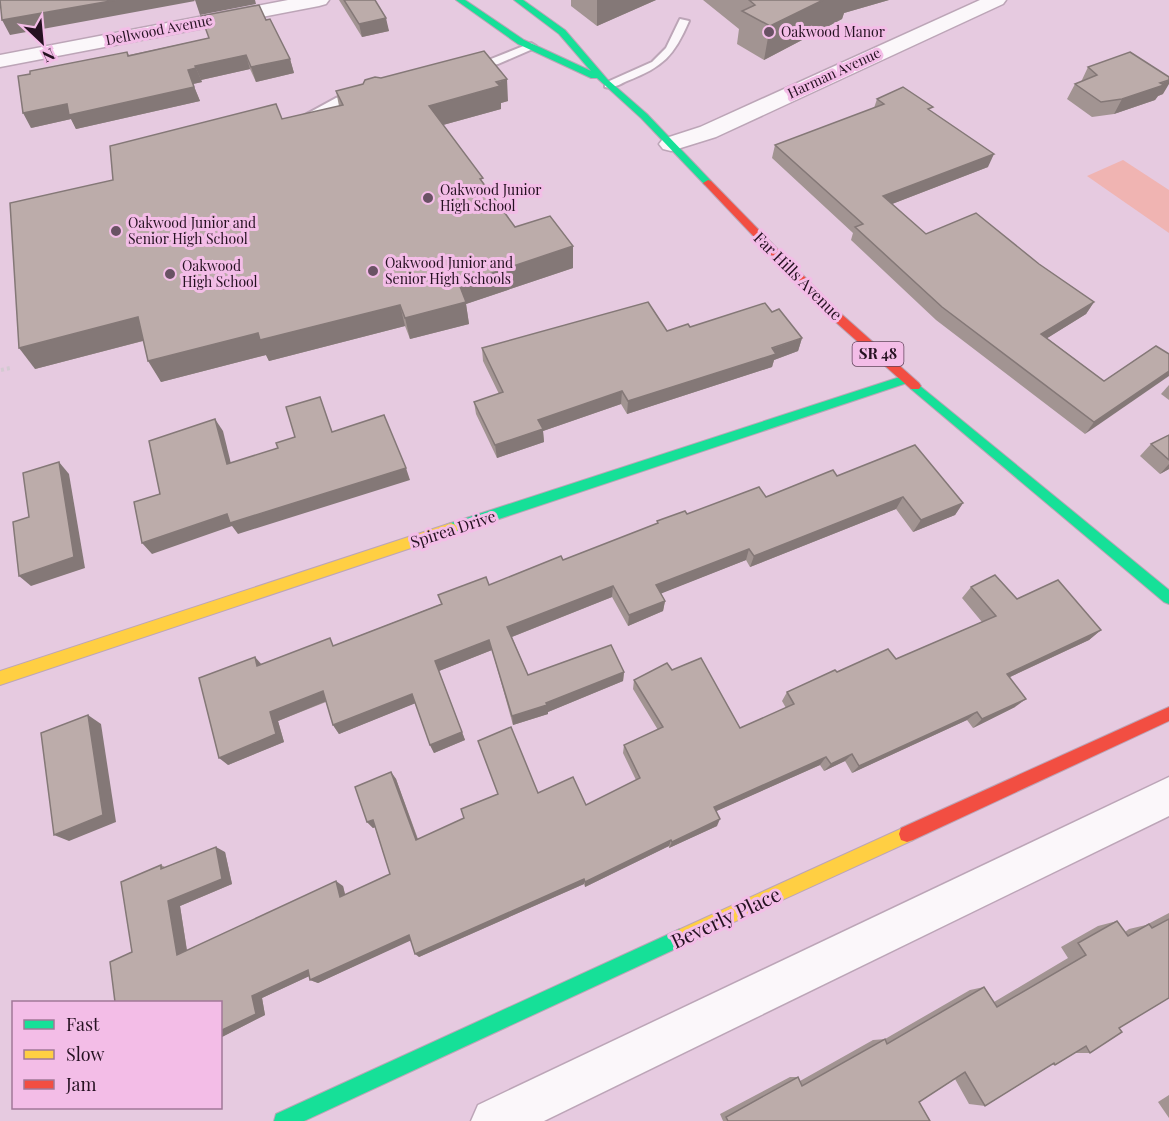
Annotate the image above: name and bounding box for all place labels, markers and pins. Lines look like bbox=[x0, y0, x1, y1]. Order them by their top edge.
place label: Oakwood Manor bbox=[781, 22, 886, 41]
marker: Oakwood Manor bbox=[762, 25, 776, 39]
place label: Oakwood Junior High School bbox=[440, 180, 542, 215]
marker: Oakwood Junior High School bbox=[421, 191, 435, 205]
place label: Oakwood Junior and Senior High School bbox=[128, 213, 256, 248]
marker: Oakwood Junior and Senior High School bbox=[109, 224, 123, 238]
place label: Oakwood Junior and Senior High Schools bbox=[385, 253, 513, 288]
place label: Oakwood High School bbox=[182, 256, 258, 291]
marker: Oakwood Junior and Senior High Schools bbox=[366, 264, 380, 278]
marker: Oakwood High School bbox=[163, 267, 177, 281]

